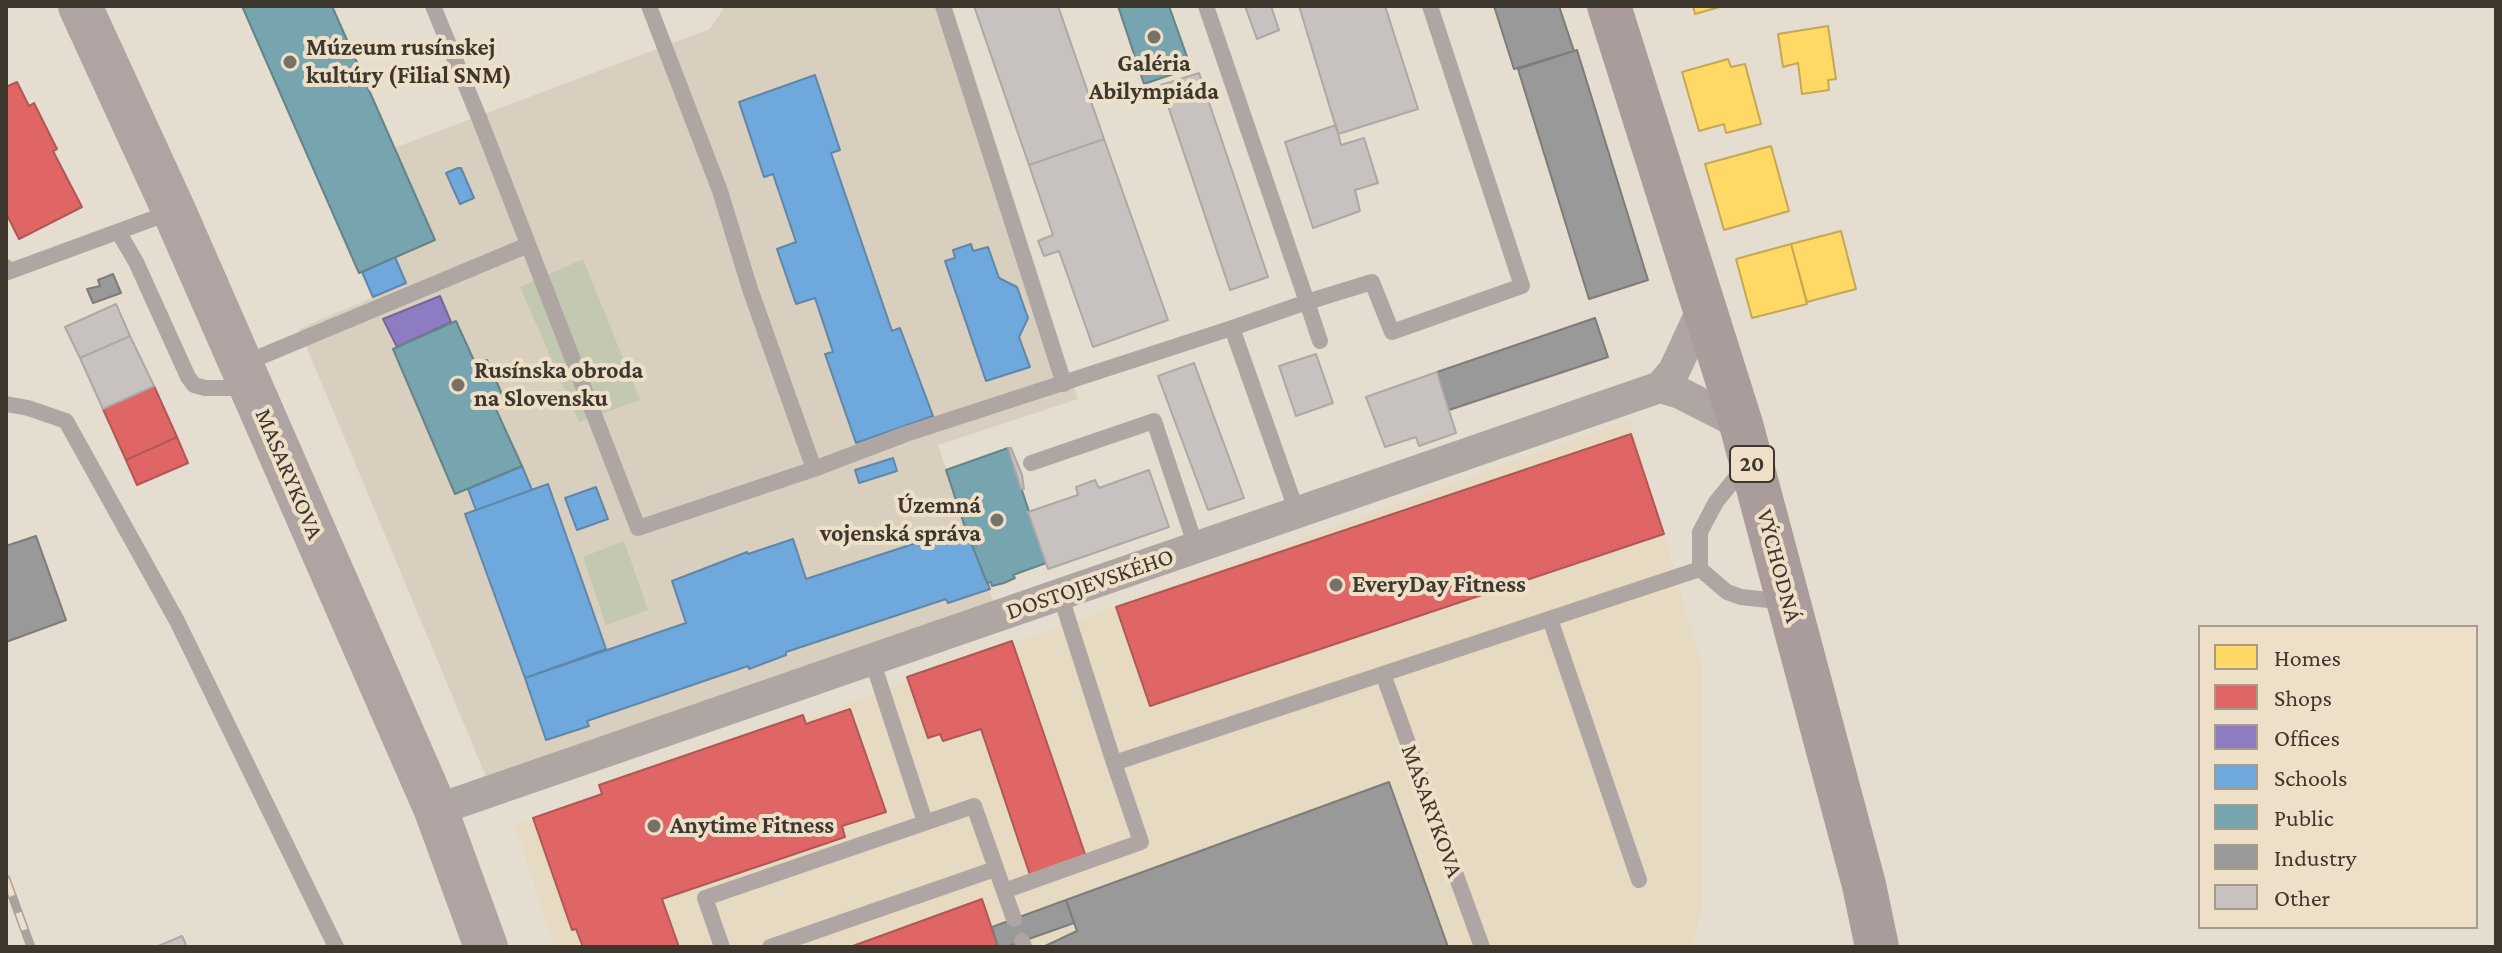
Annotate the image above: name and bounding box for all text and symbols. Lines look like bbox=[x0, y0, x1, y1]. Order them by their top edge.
marker: Galéria Abilympiáda bbox=[1145, 28, 1163, 46]
place label: Múzeum rusínskej kultúry (Filial SNM) bbox=[306, 34, 512, 90]
place label: Galéria Abilympiáda bbox=[1089, 50, 1219, 106]
marker: Múzeum rusínskej kultúry (Filial SNM) bbox=[281, 53, 299, 71]
place label: Rusínska obroda na Slovensku bbox=[474, 357, 643, 413]
marker: Rusínska obroda na Slovensku bbox=[449, 376, 467, 394]
street label: MASARYKOVA bbox=[249, 404, 329, 544]
road number: 20 bbox=[1730, 446, 1774, 482]
place label: Územná vojenská správa bbox=[820, 492, 981, 548]
street label: VÝCHODNÁ bbox=[1750, 506, 1808, 626]
marker: Územná vojenská správa bbox=[988, 511, 1006, 529]
street label: DOSTOJEVSKÉHO bbox=[1002, 542, 1178, 626]
place label: EveryDay Fitness bbox=[1352, 571, 1526, 599]
marker: EveryDay Fitness bbox=[1327, 576, 1345, 594]
legend bbox=[2198, 625, 2478, 929]
text: Homes bbox=[2274, 644, 2341, 671]
text: Shops bbox=[2274, 684, 2332, 711]
text: Offices bbox=[2274, 724, 2340, 751]
street label: MASARYKOVA bbox=[1395, 741, 1469, 881]
text: Schools bbox=[2274, 764, 2348, 791]
text: Public bbox=[2274, 804, 2334, 831]
place label: Anytime Fitness bbox=[670, 812, 834, 840]
marker: Anytime Fitness bbox=[645, 817, 663, 835]
text: Industry bbox=[2274, 844, 2357, 871]
text: Other bbox=[2274, 884, 2330, 911]

